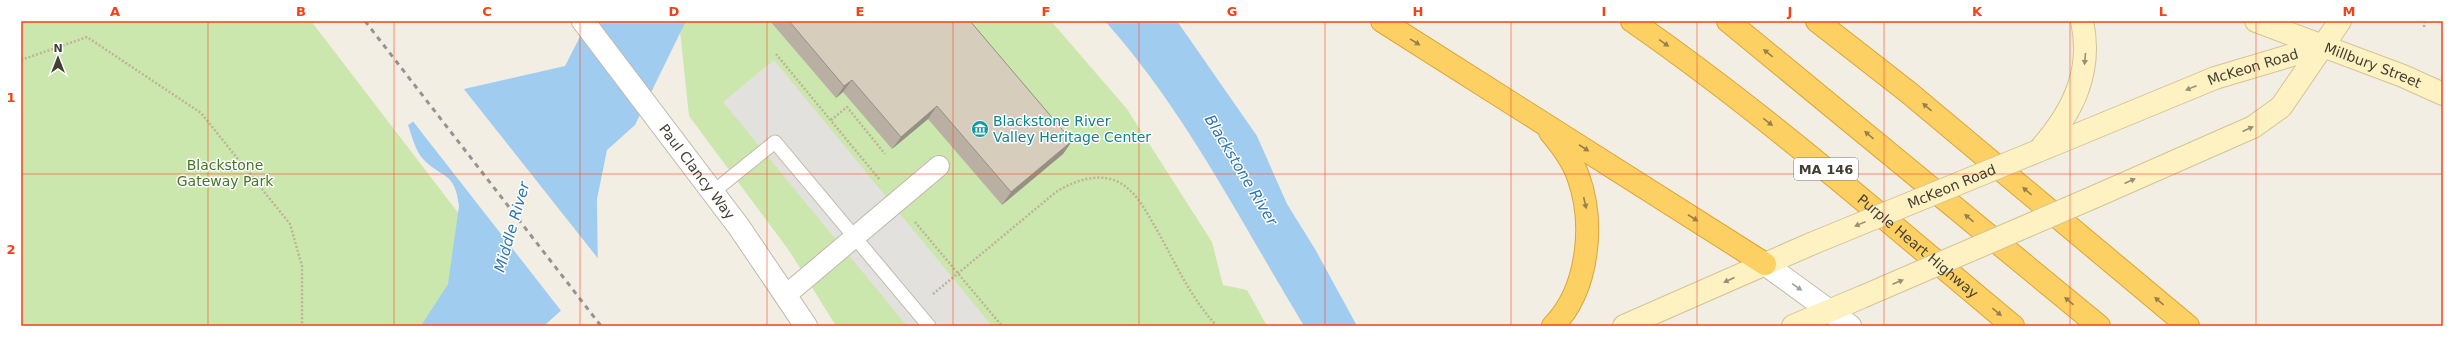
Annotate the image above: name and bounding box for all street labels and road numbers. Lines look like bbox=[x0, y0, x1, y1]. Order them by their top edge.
street label: Millbury Street bbox=[2322, 39, 2424, 91]
street label: McKeon Road bbox=[2205, 46, 2300, 88]
street label: Paul Clancy Way bbox=[656, 121, 738, 222]
road number: MA 146 bbox=[1794, 158, 1858, 180]
street label: McKeon Road bbox=[1905, 161, 1998, 212]
street label: Purple Heart Highway bbox=[1854, 191, 1981, 301]

